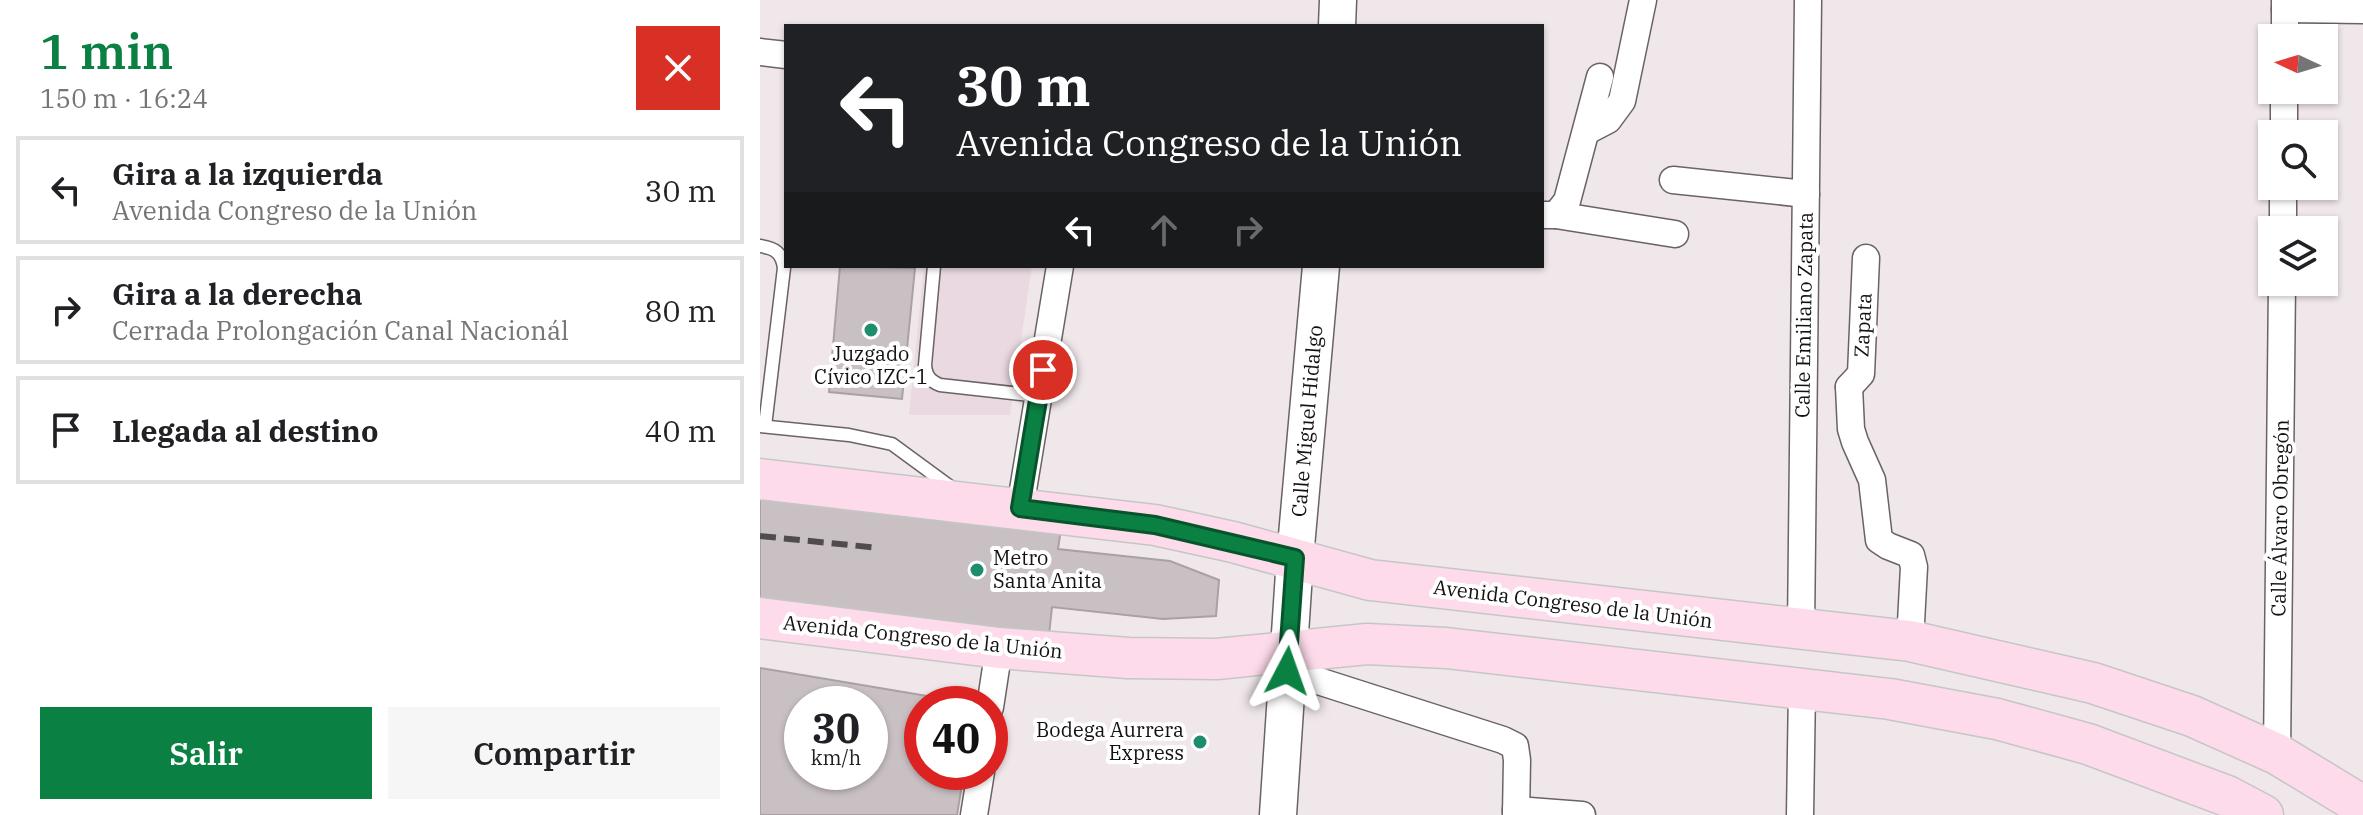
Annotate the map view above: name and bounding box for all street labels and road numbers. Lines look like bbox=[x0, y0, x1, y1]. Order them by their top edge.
street label: Calle Emiliano Zapata bbox=[1788, 212, 1819, 418]
street label: Zapata bbox=[1847, 292, 1878, 358]
street label: Calle Miguel Hidalgo bbox=[1285, 324, 1328, 518]
street label: Calle Álvaro Obregón bbox=[2264, 419, 2295, 617]
street label: Avenida Congreso de la Unión bbox=[1432, 573, 1714, 634]
street label: Avenida Congreso de la Unión bbox=[782, 608, 1064, 665]

